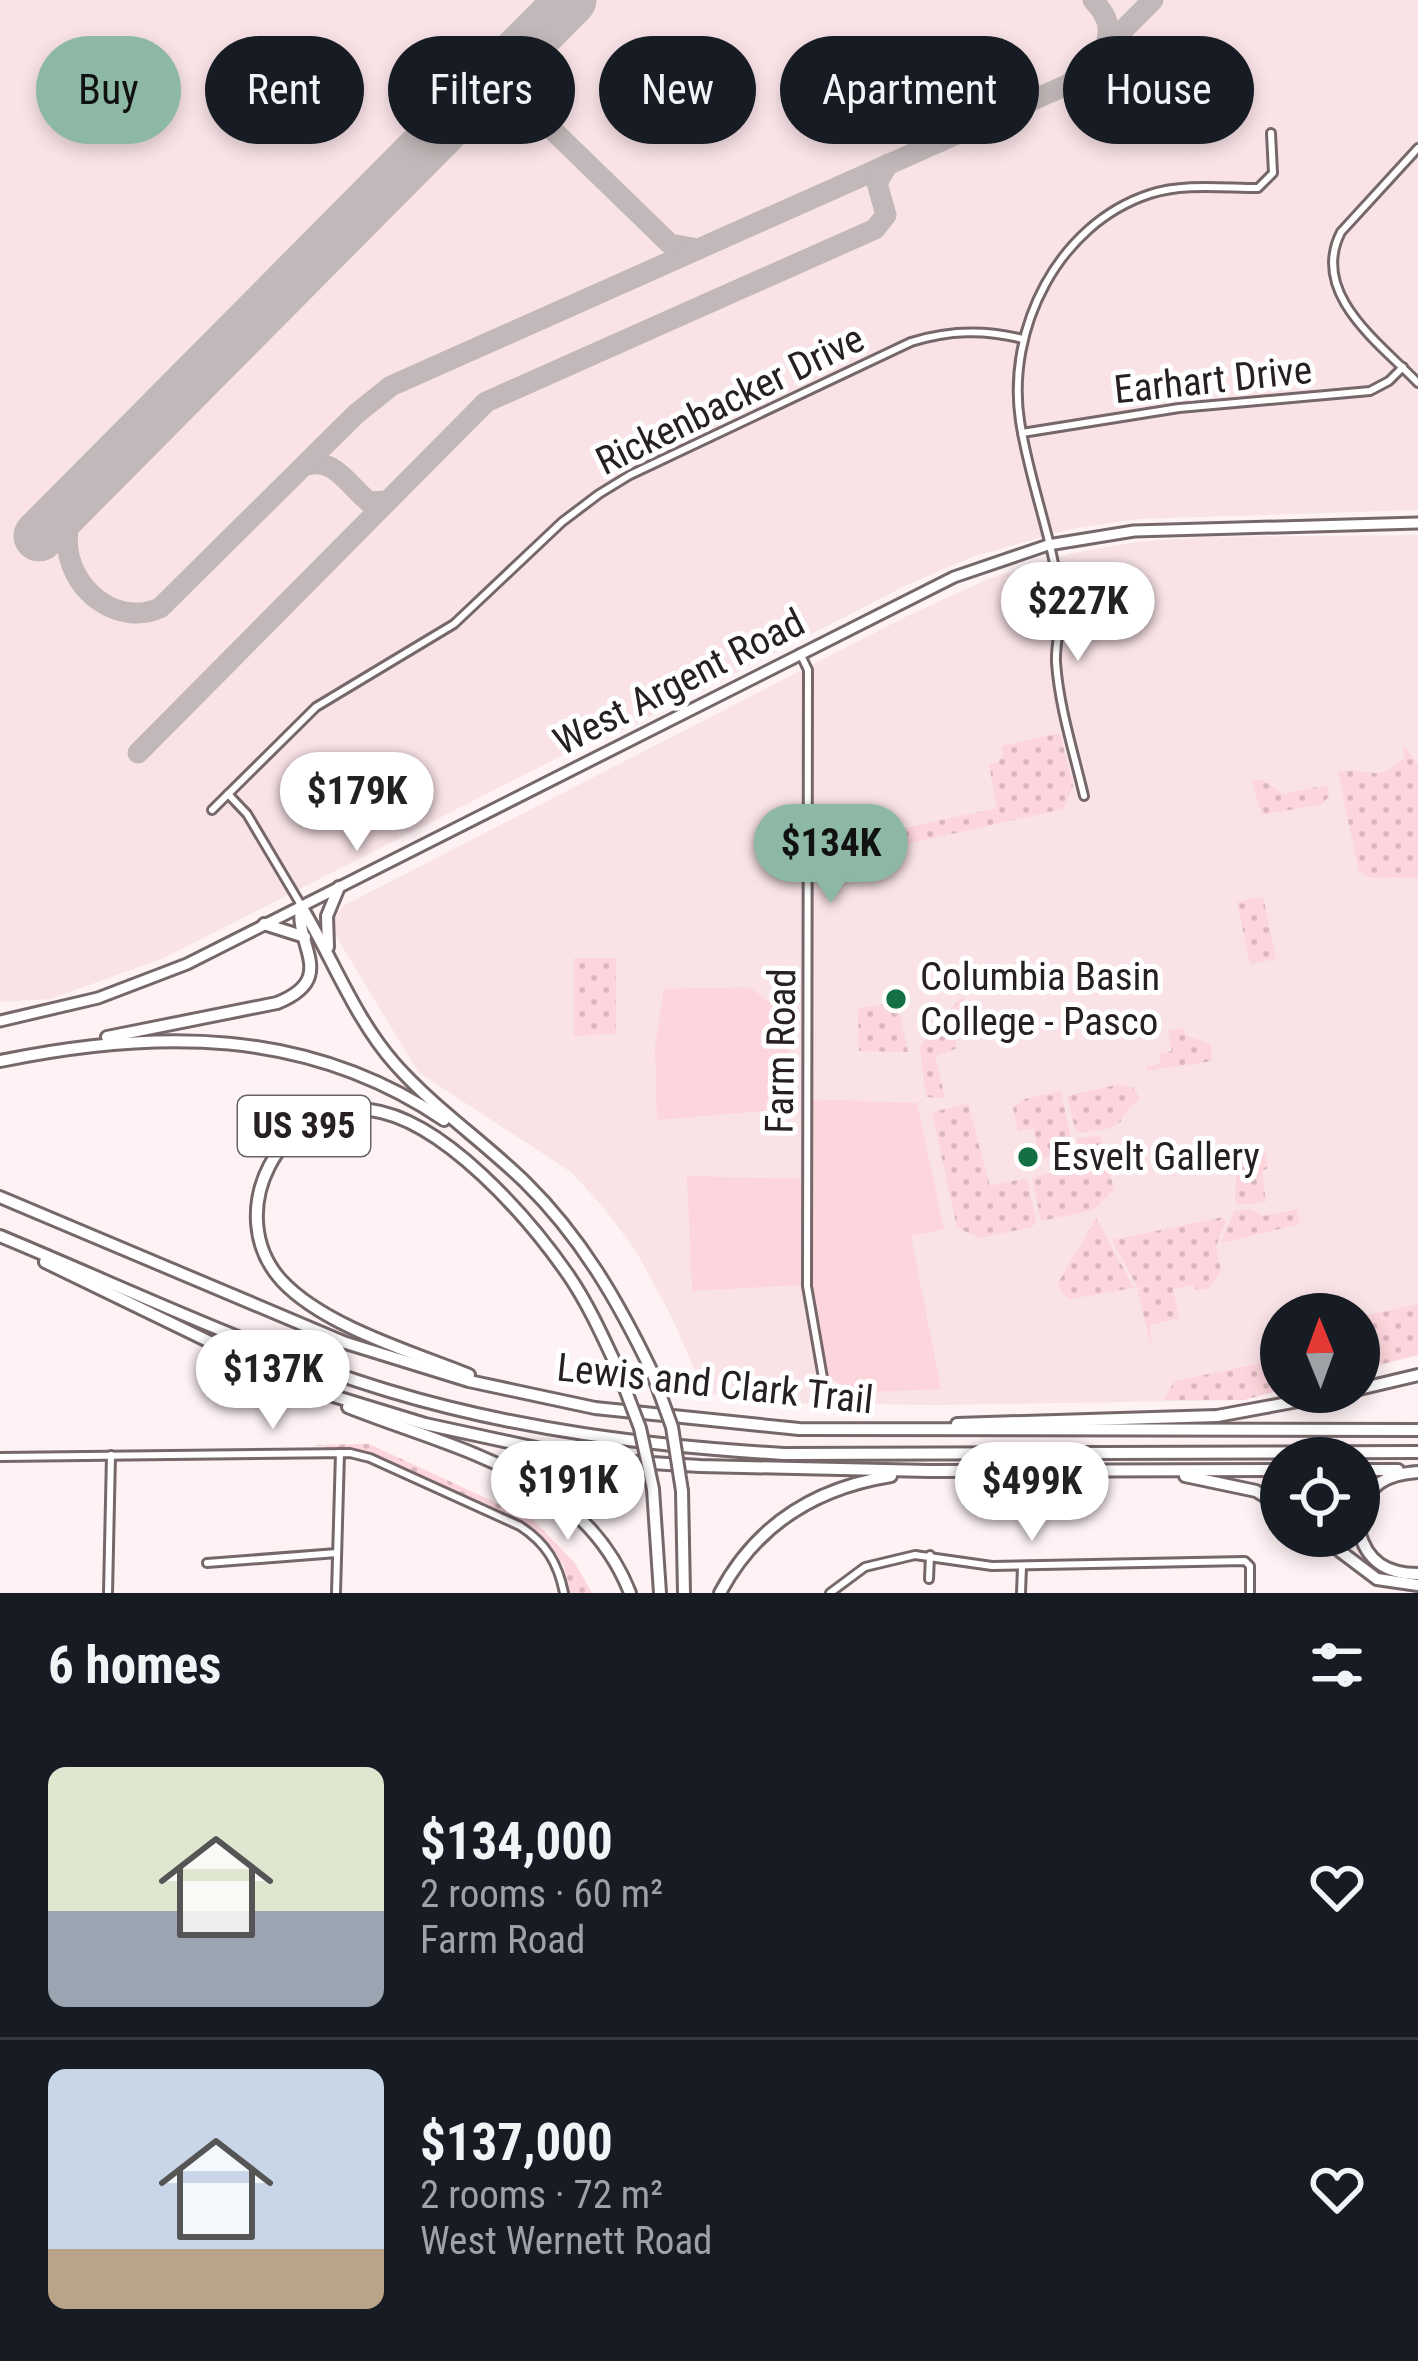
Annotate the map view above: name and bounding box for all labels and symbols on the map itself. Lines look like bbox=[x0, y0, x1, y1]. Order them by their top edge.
street label: Rickenbacker Drive bbox=[589, 315, 871, 485]
street label: Earhart Drive bbox=[1112, 347, 1314, 413]
pin: $227K bbox=[994, 562, 1162, 664]
street label: West Argent Road bbox=[546, 599, 812, 765]
pin: $179K bbox=[273, 752, 441, 854]
pin: $134K bbox=[747, 804, 915, 906]
place label: Columbia Basin College - Pasco bbox=[920, 954, 1160, 1045]
street label: Farm Road bbox=[757, 968, 805, 1134]
marker: Columbia Basin College - Pasco bbox=[883, 986, 909, 1012]
road number: US 395 bbox=[238, 1096, 370, 1156]
place label: Esvelt Gallery bbox=[1052, 1134, 1260, 1180]
marker: Esvelt Gallery bbox=[1015, 1144, 1041, 1170]
north arrow bbox=[1260, 1293, 1380, 1413]
pin: $137K bbox=[189, 1330, 357, 1432]
street label: Lewis and Clark Trail bbox=[555, 1345, 875, 1423]
pin: $191K bbox=[484, 1441, 652, 1543]
pin: $499K bbox=[948, 1442, 1116, 1544]

